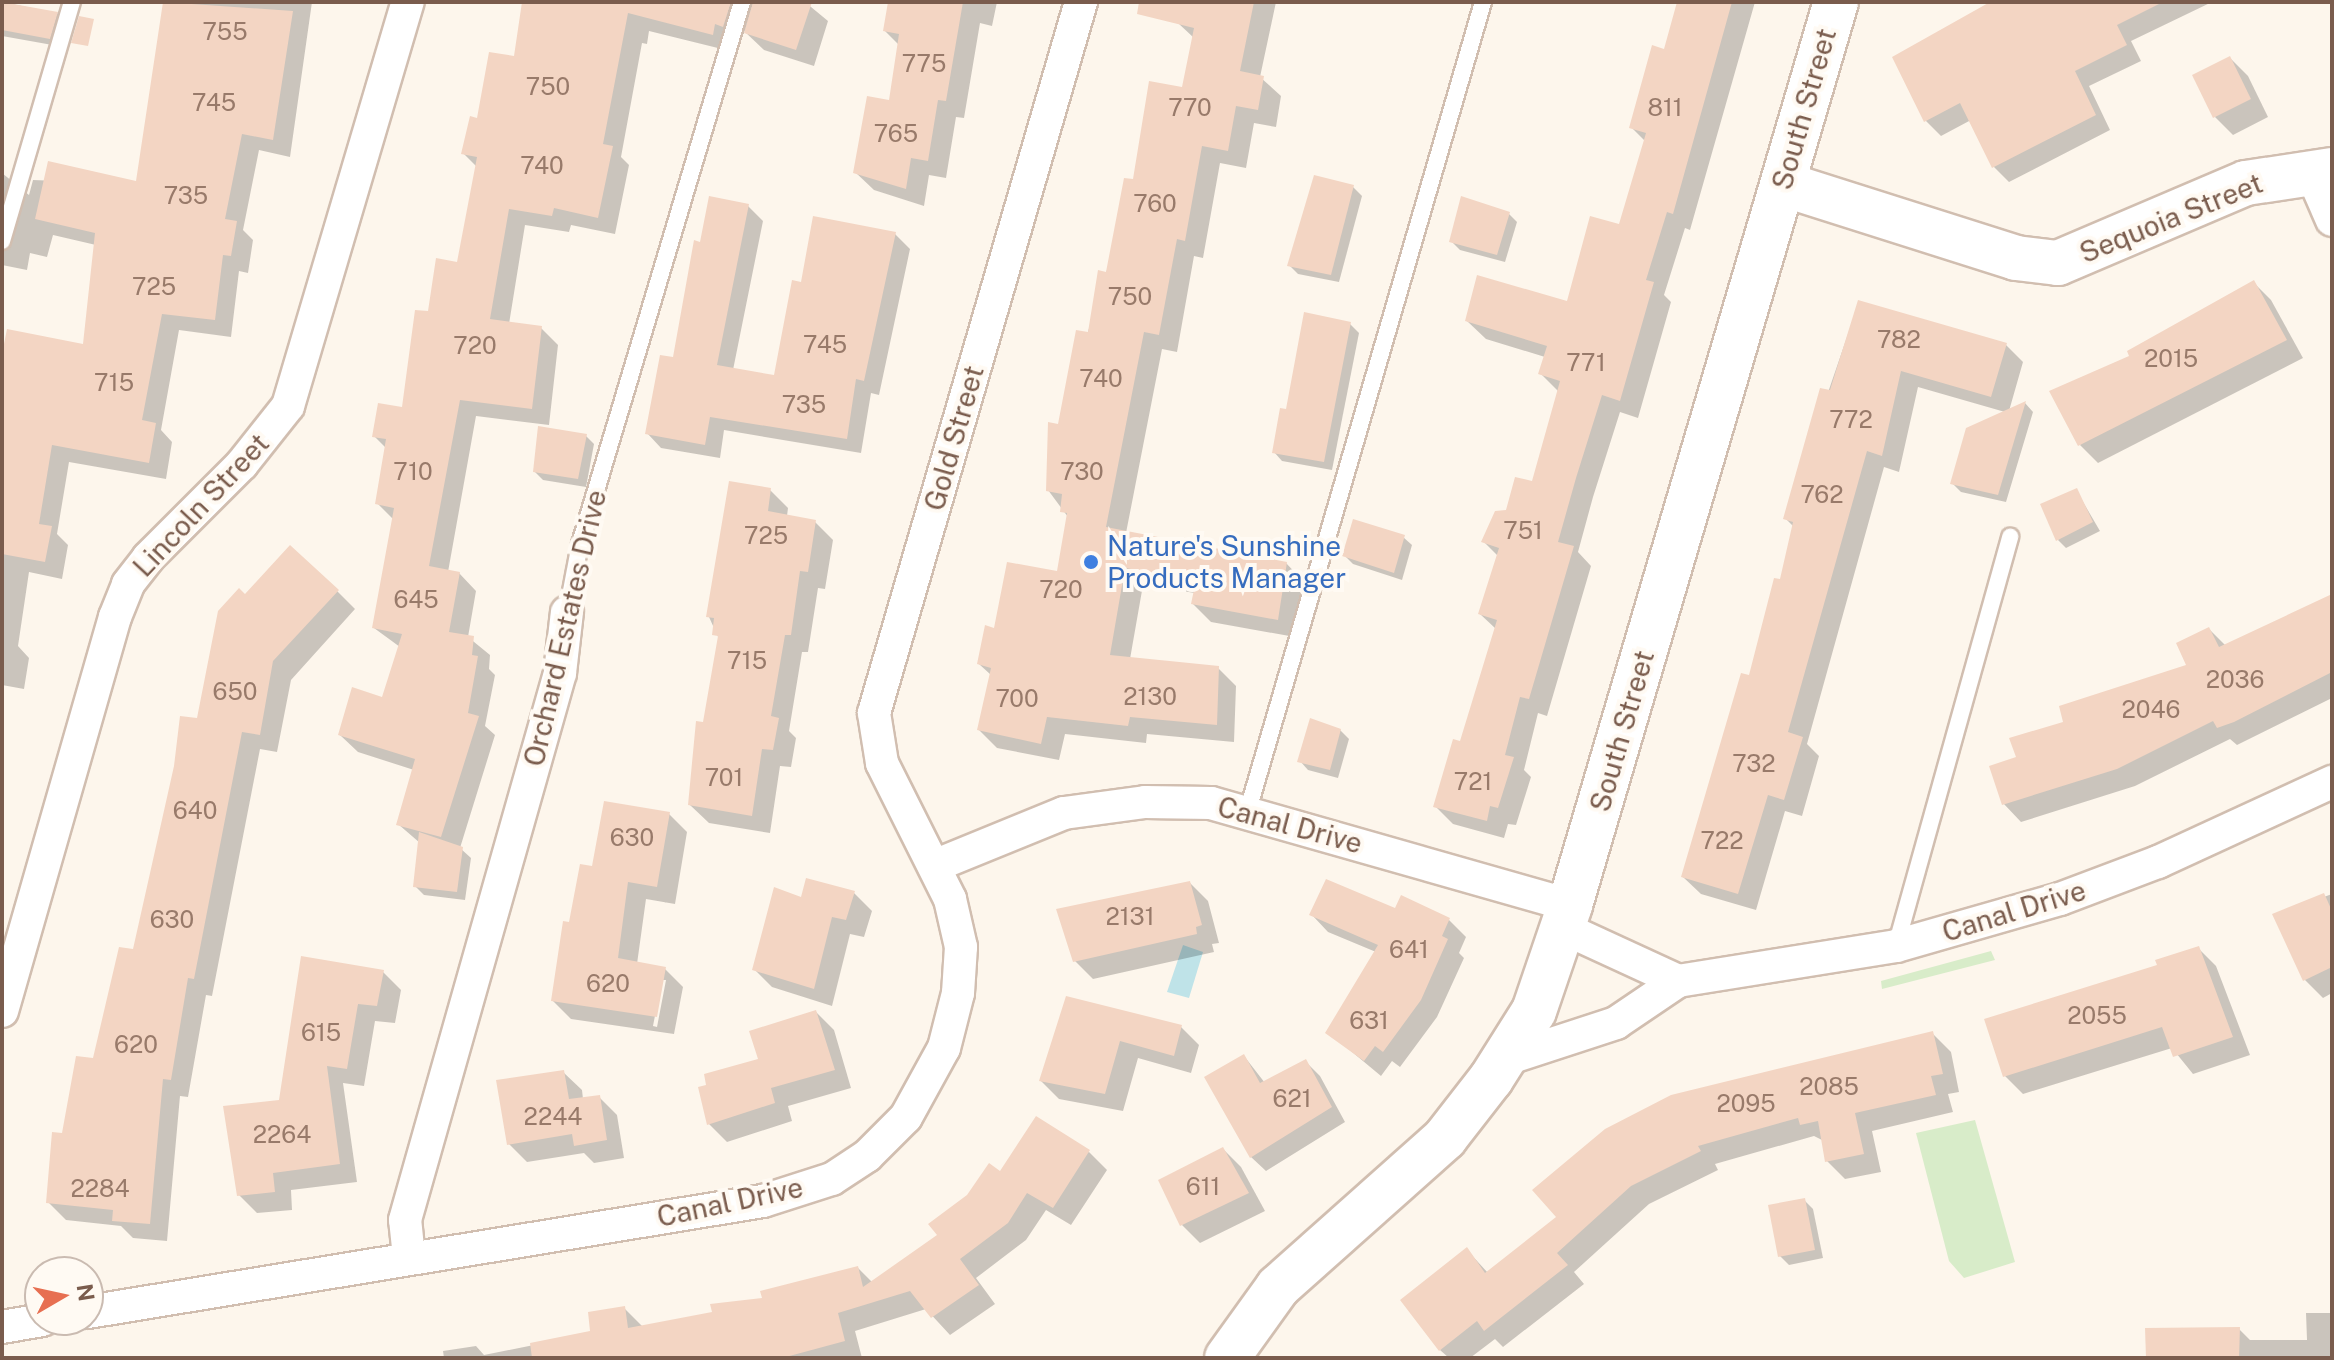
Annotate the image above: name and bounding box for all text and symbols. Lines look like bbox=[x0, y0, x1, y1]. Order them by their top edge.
house number: 755 bbox=[202, 18, 248, 46]
street label: South Street bbox=[1765, 24, 1843, 194]
house number: 775 bbox=[902, 50, 946, 78]
house number: 750 bbox=[526, 73, 570, 101]
house number: 745 bbox=[192, 89, 236, 117]
house number: 770 bbox=[1168, 94, 1212, 122]
house number: 811 bbox=[1647, 94, 1683, 122]
house number: 765 bbox=[874, 120, 918, 148]
house number: 740 bbox=[520, 152, 564, 180]
street label: Sequoia Street bbox=[2075, 166, 2267, 270]
house number: 735 bbox=[164, 182, 208, 210]
house number: 760 bbox=[1133, 190, 1177, 218]
house number: 725 bbox=[132, 273, 176, 301]
house number: 750 bbox=[1108, 283, 1152, 311]
house number: 782 bbox=[1877, 326, 1921, 354]
house number: 745 bbox=[803, 331, 847, 359]
house number: 720 bbox=[453, 332, 497, 360]
house number: 2015 bbox=[2144, 345, 2198, 373]
house number: 771 bbox=[1566, 349, 1606, 377]
street label: Gold Street bbox=[917, 362, 991, 514]
house number: 740 bbox=[1079, 365, 1123, 393]
house number: 715 bbox=[94, 369, 134, 397]
house number: 735 bbox=[782, 391, 826, 419]
house number: 772 bbox=[1829, 406, 1873, 434]
street label: Lincoln Street bbox=[126, 426, 276, 584]
house number: 710 bbox=[393, 458, 433, 486]
house number: 730 bbox=[1060, 458, 1104, 486]
house number: 762 bbox=[1800, 481, 1844, 509]
street label: Orchard Estates Drive bbox=[517, 486, 613, 770]
house number: 751 bbox=[1503, 517, 1543, 545]
house number: 725 bbox=[744, 522, 788, 550]
place label: Nature's Sunshine Products Manager bbox=[1107, 529, 1346, 595]
marker: Nature's Sunshine Products Manager bbox=[1082, 553, 1100, 571]
house number: 720 bbox=[1039, 576, 1083, 604]
house number: 645 bbox=[393, 586, 439, 614]
street label: South Street bbox=[1583, 646, 1661, 816]
house number: 715 bbox=[727, 647, 767, 675]
house number: 2036 bbox=[2206, 666, 2264, 694]
house number: 650 bbox=[213, 678, 257, 706]
house number: 2130 bbox=[1123, 683, 1177, 711]
house number: 700 bbox=[995, 685, 1039, 713]
house number: 2046 bbox=[2122, 696, 2180, 724]
house number: 732 bbox=[1732, 750, 1776, 778]
house number: 701 bbox=[705, 764, 743, 792]
house number: 721 bbox=[1454, 768, 1492, 796]
street label: Canal Drive bbox=[1214, 790, 1366, 860]
house number: 640 bbox=[173, 797, 217, 825]
house number: 630 bbox=[610, 824, 654, 852]
house number: 722 bbox=[1700, 827, 1744, 855]
street label: Canal Drive bbox=[1938, 873, 2090, 949]
house number: 2131 bbox=[1106, 903, 1154, 931]
house number: 630 bbox=[150, 906, 194, 934]
house number: 641 bbox=[1389, 936, 1429, 964]
house number: 620 bbox=[586, 970, 630, 998]
house number: 2055 bbox=[2067, 1002, 2127, 1030]
house number: 631 bbox=[1349, 1007, 1389, 1035]
house number: 615 bbox=[301, 1019, 341, 1047]
house number: 620 bbox=[114, 1031, 158, 1059]
house number: 2085 bbox=[1799, 1073, 1859, 1101]
house number: 621 bbox=[1272, 1085, 1312, 1113]
house number: 2095 bbox=[1716, 1090, 1776, 1118]
house number: 2244 bbox=[524, 1103, 582, 1131]
house number: 2264 bbox=[253, 1121, 311, 1149]
street label: Canal Drive bbox=[654, 1170, 806, 1234]
house number: 611 bbox=[1186, 1173, 1220, 1201]
house number: 2284 bbox=[70, 1175, 130, 1203]
north arrow bbox=[24, 1256, 104, 1336]
text: N bbox=[72, 1282, 100, 1303]

